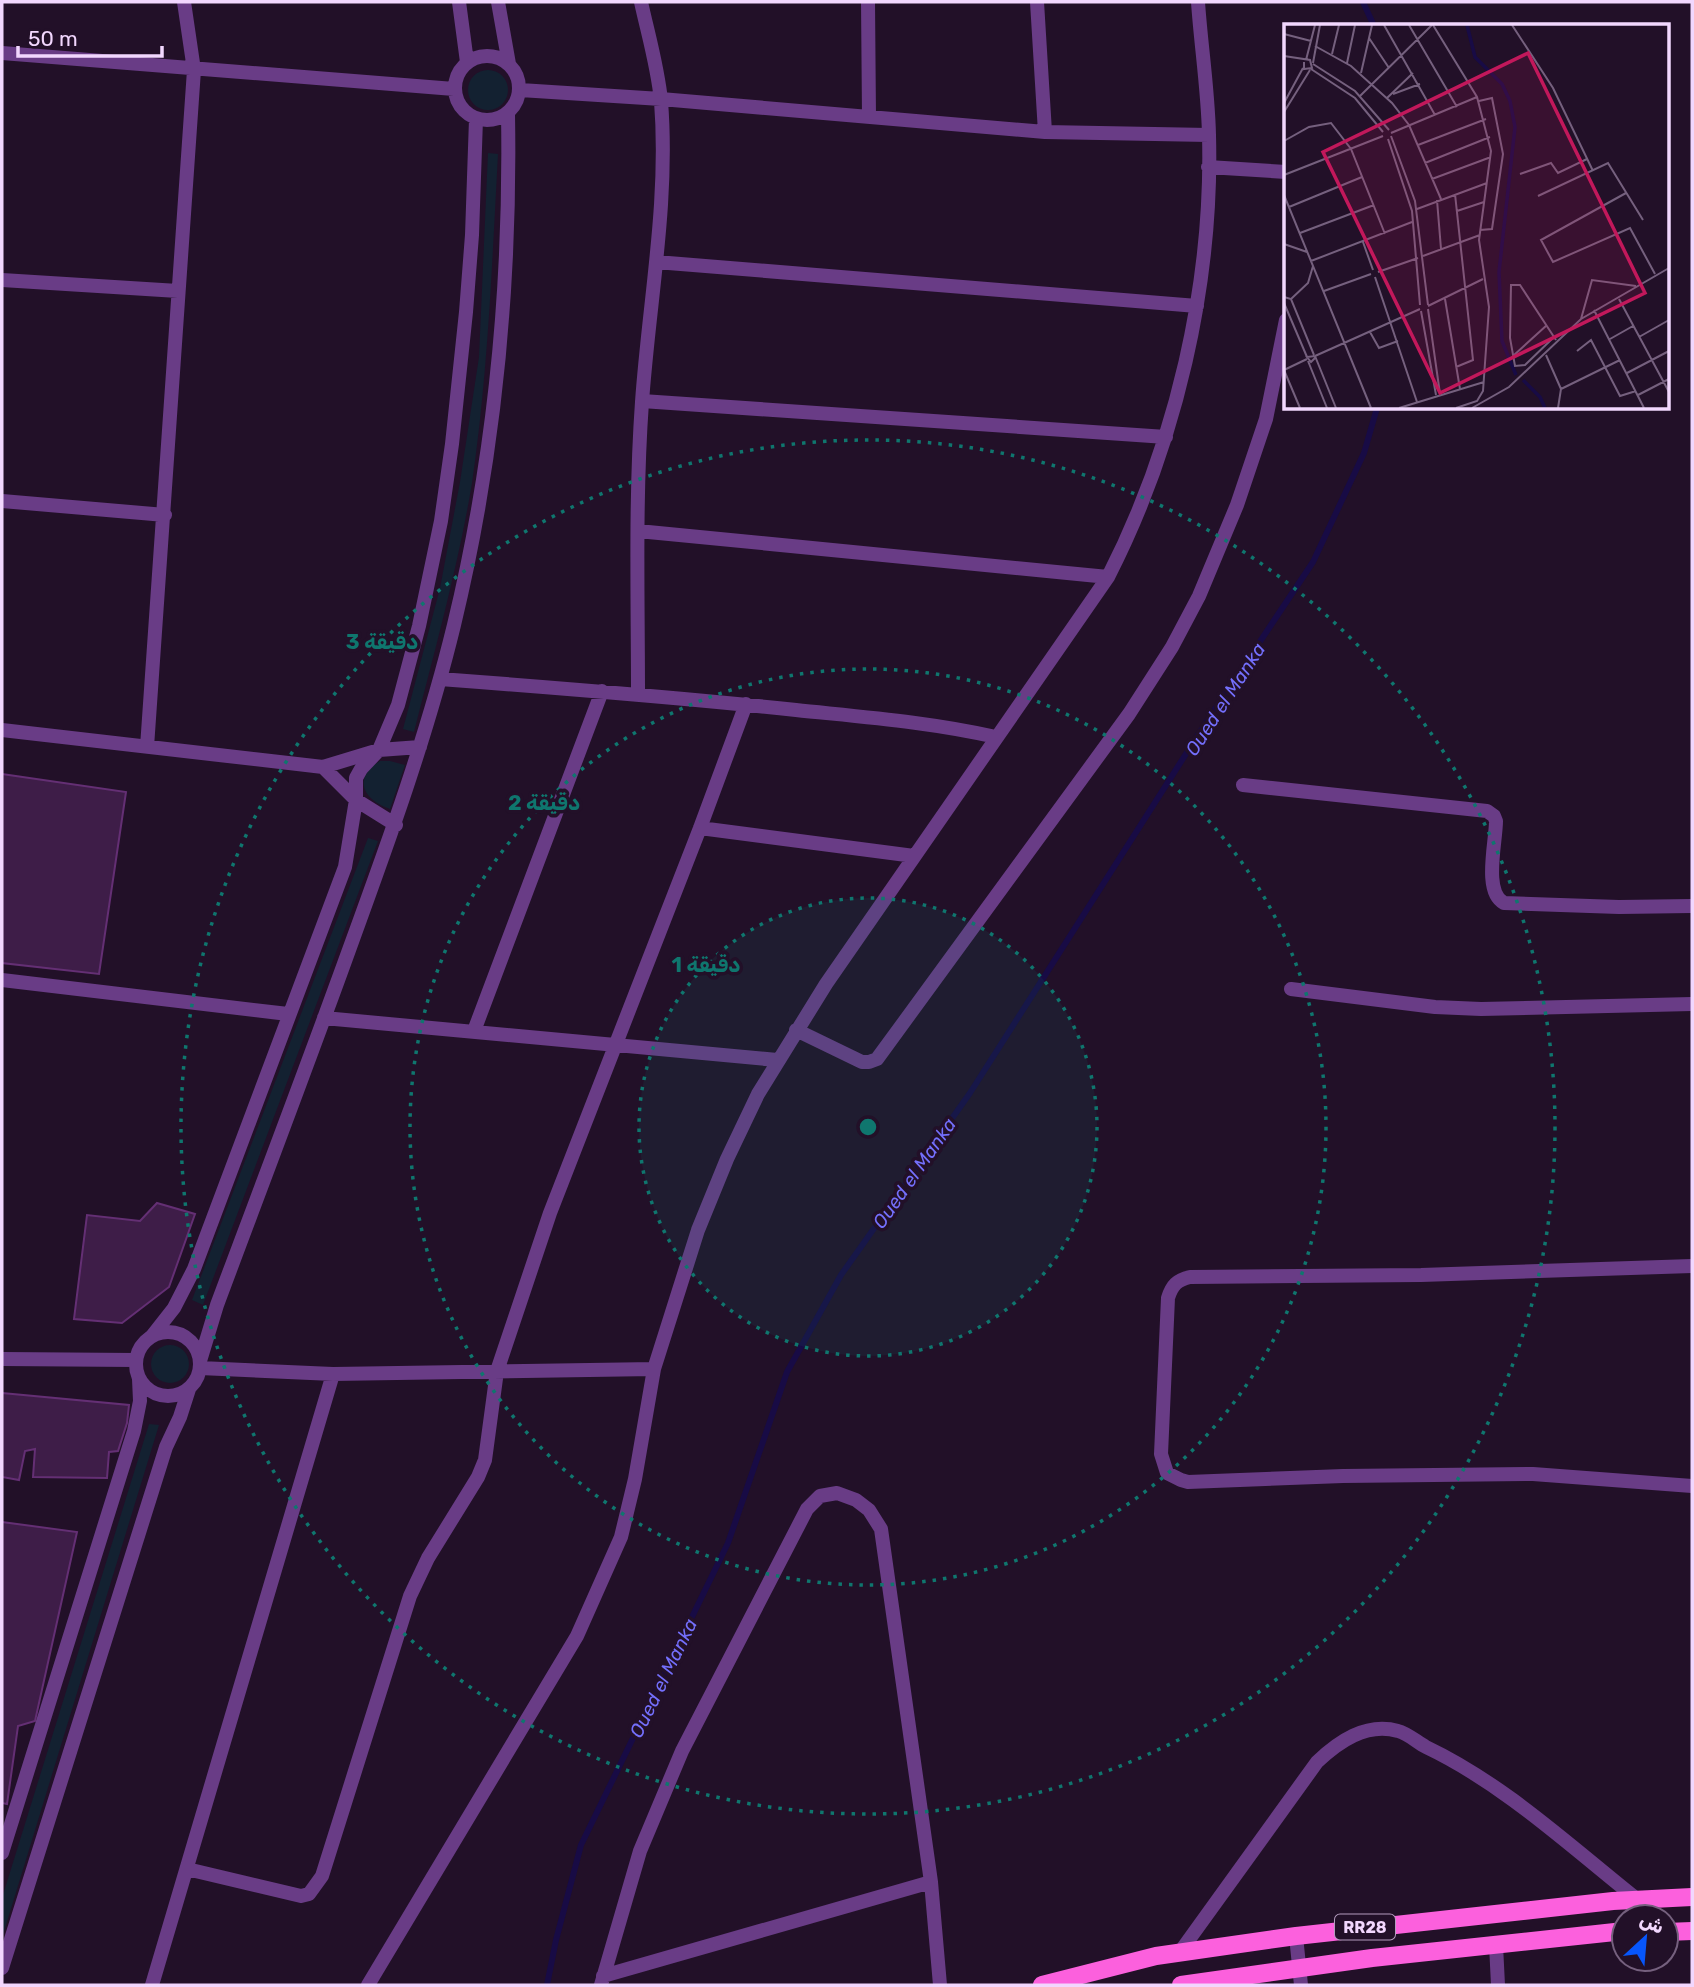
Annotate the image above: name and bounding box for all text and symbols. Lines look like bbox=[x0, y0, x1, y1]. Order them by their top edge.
scale bar bbox=[18, 14, 161, 58]
inset map bbox=[1284, 24, 1670, 410]
text: 50 m bbox=[28, 26, 78, 51]
text: 3 دقيقة bbox=[346, 629, 418, 654]
water label: Oued el Manka bbox=[1180, 639, 1270, 760]
text: 2 دقيقة bbox=[508, 790, 580, 815]
text: 1 دقيقة bbox=[672, 952, 740, 977]
water label: Oued el Manka bbox=[868, 1114, 961, 1233]
centre of rings bbox=[856, 1115, 880, 1139]
water label: Oued el Manka bbox=[625, 1615, 702, 1742]
north arrow bbox=[1610, 1903, 1680, 1973]
text: ش bbox=[1636, 1908, 1668, 1939]
road number: RR28 bbox=[1335, 1914, 1395, 1940]

